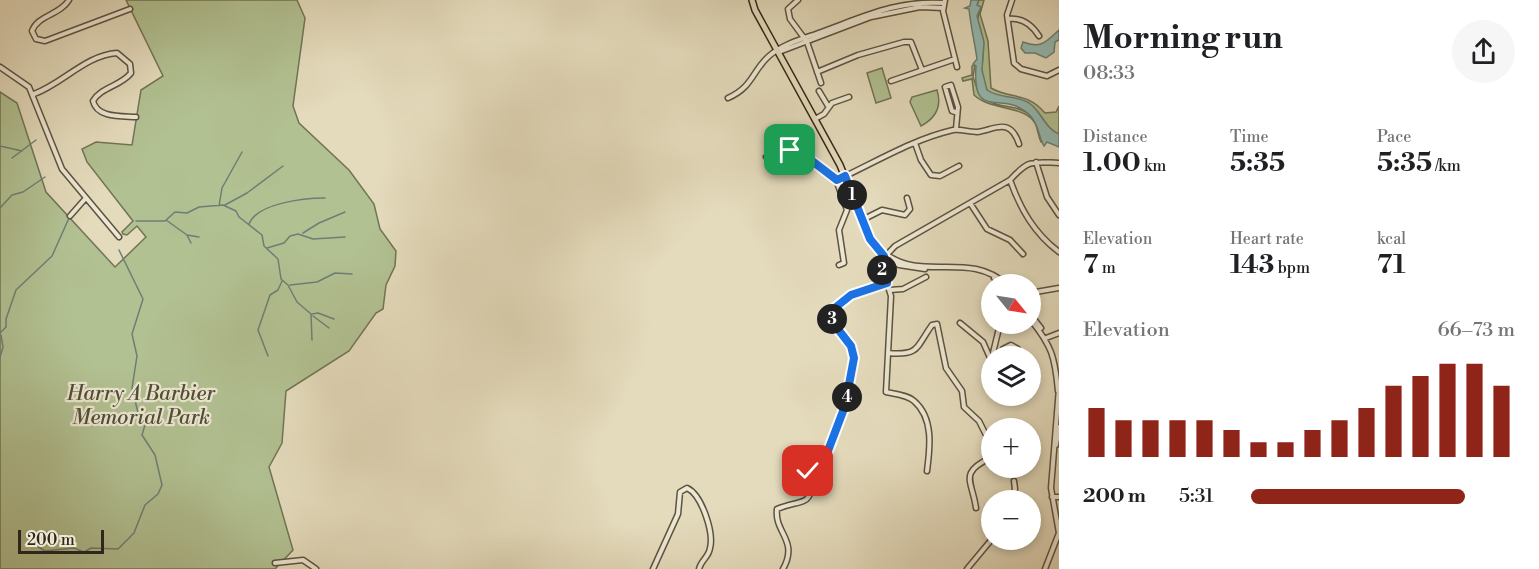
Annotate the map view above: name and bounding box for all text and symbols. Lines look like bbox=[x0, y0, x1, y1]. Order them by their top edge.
text: Morning run bbox=[1083, 18, 1283, 59]
button: share bbox=[1452, 20, 1515, 83]
text: 08:33 bbox=[1083, 61, 1135, 86]
pin bbox=[764, 124, 815, 175]
text: Distance bbox=[1083, 127, 1148, 147]
text: Time bbox=[1230, 127, 1269, 147]
text: Pace bbox=[1377, 127, 1411, 147]
icon: arrive bbox=[773, 133, 806, 166]
text: 1.00 bbox=[1083, 147, 1141, 179]
text: 5:35 bbox=[1230, 147, 1285, 179]
text: 5:35 bbox=[1377, 147, 1432, 179]
text: km bbox=[1141, 156, 1166, 176]
text: /km bbox=[1432, 156, 1461, 176]
pin: 1 bbox=[837, 180, 867, 210]
text: 1 bbox=[848, 185, 856, 205]
text: Elevation bbox=[1083, 229, 1152, 249]
text: Heart rate bbox=[1230, 229, 1304, 249]
text: kcal bbox=[1377, 229, 1406, 249]
text: 7 bbox=[1083, 249, 1098, 281]
text: 143 bbox=[1230, 249, 1274, 281]
text: 71 bbox=[1377, 249, 1406, 281]
pin: 2 bbox=[867, 255, 897, 285]
text: m bbox=[1098, 258, 1116, 278]
text: bpm bbox=[1274, 258, 1310, 278]
text: 2 bbox=[877, 260, 887, 280]
north arrow bbox=[981, 274, 1041, 334]
map controls bbox=[981, 274, 1041, 550]
pin: 3 bbox=[817, 304, 847, 334]
text: 3 bbox=[827, 309, 837, 329]
text: Elevation bbox=[1083, 318, 1170, 343]
text: 66–73 m bbox=[1437, 318, 1515, 343]
button: layers bbox=[981, 346, 1041, 406]
park label: Harry A Barbier Memorial Park bbox=[66, 381, 216, 431]
pin: 4 bbox=[832, 382, 862, 412]
text: 4 bbox=[842, 387, 852, 407]
button: + bbox=[981, 418, 1041, 478]
pin bbox=[782, 445, 833, 496]
icon: check bbox=[791, 454, 824, 487]
text: 200 m bbox=[1083, 484, 1146, 509]
text: 5:31 bbox=[1179, 484, 1214, 509]
button: − bbox=[981, 490, 1041, 550]
scale bar bbox=[18, 527, 104, 554]
text: 200 m bbox=[27, 530, 75, 550]

